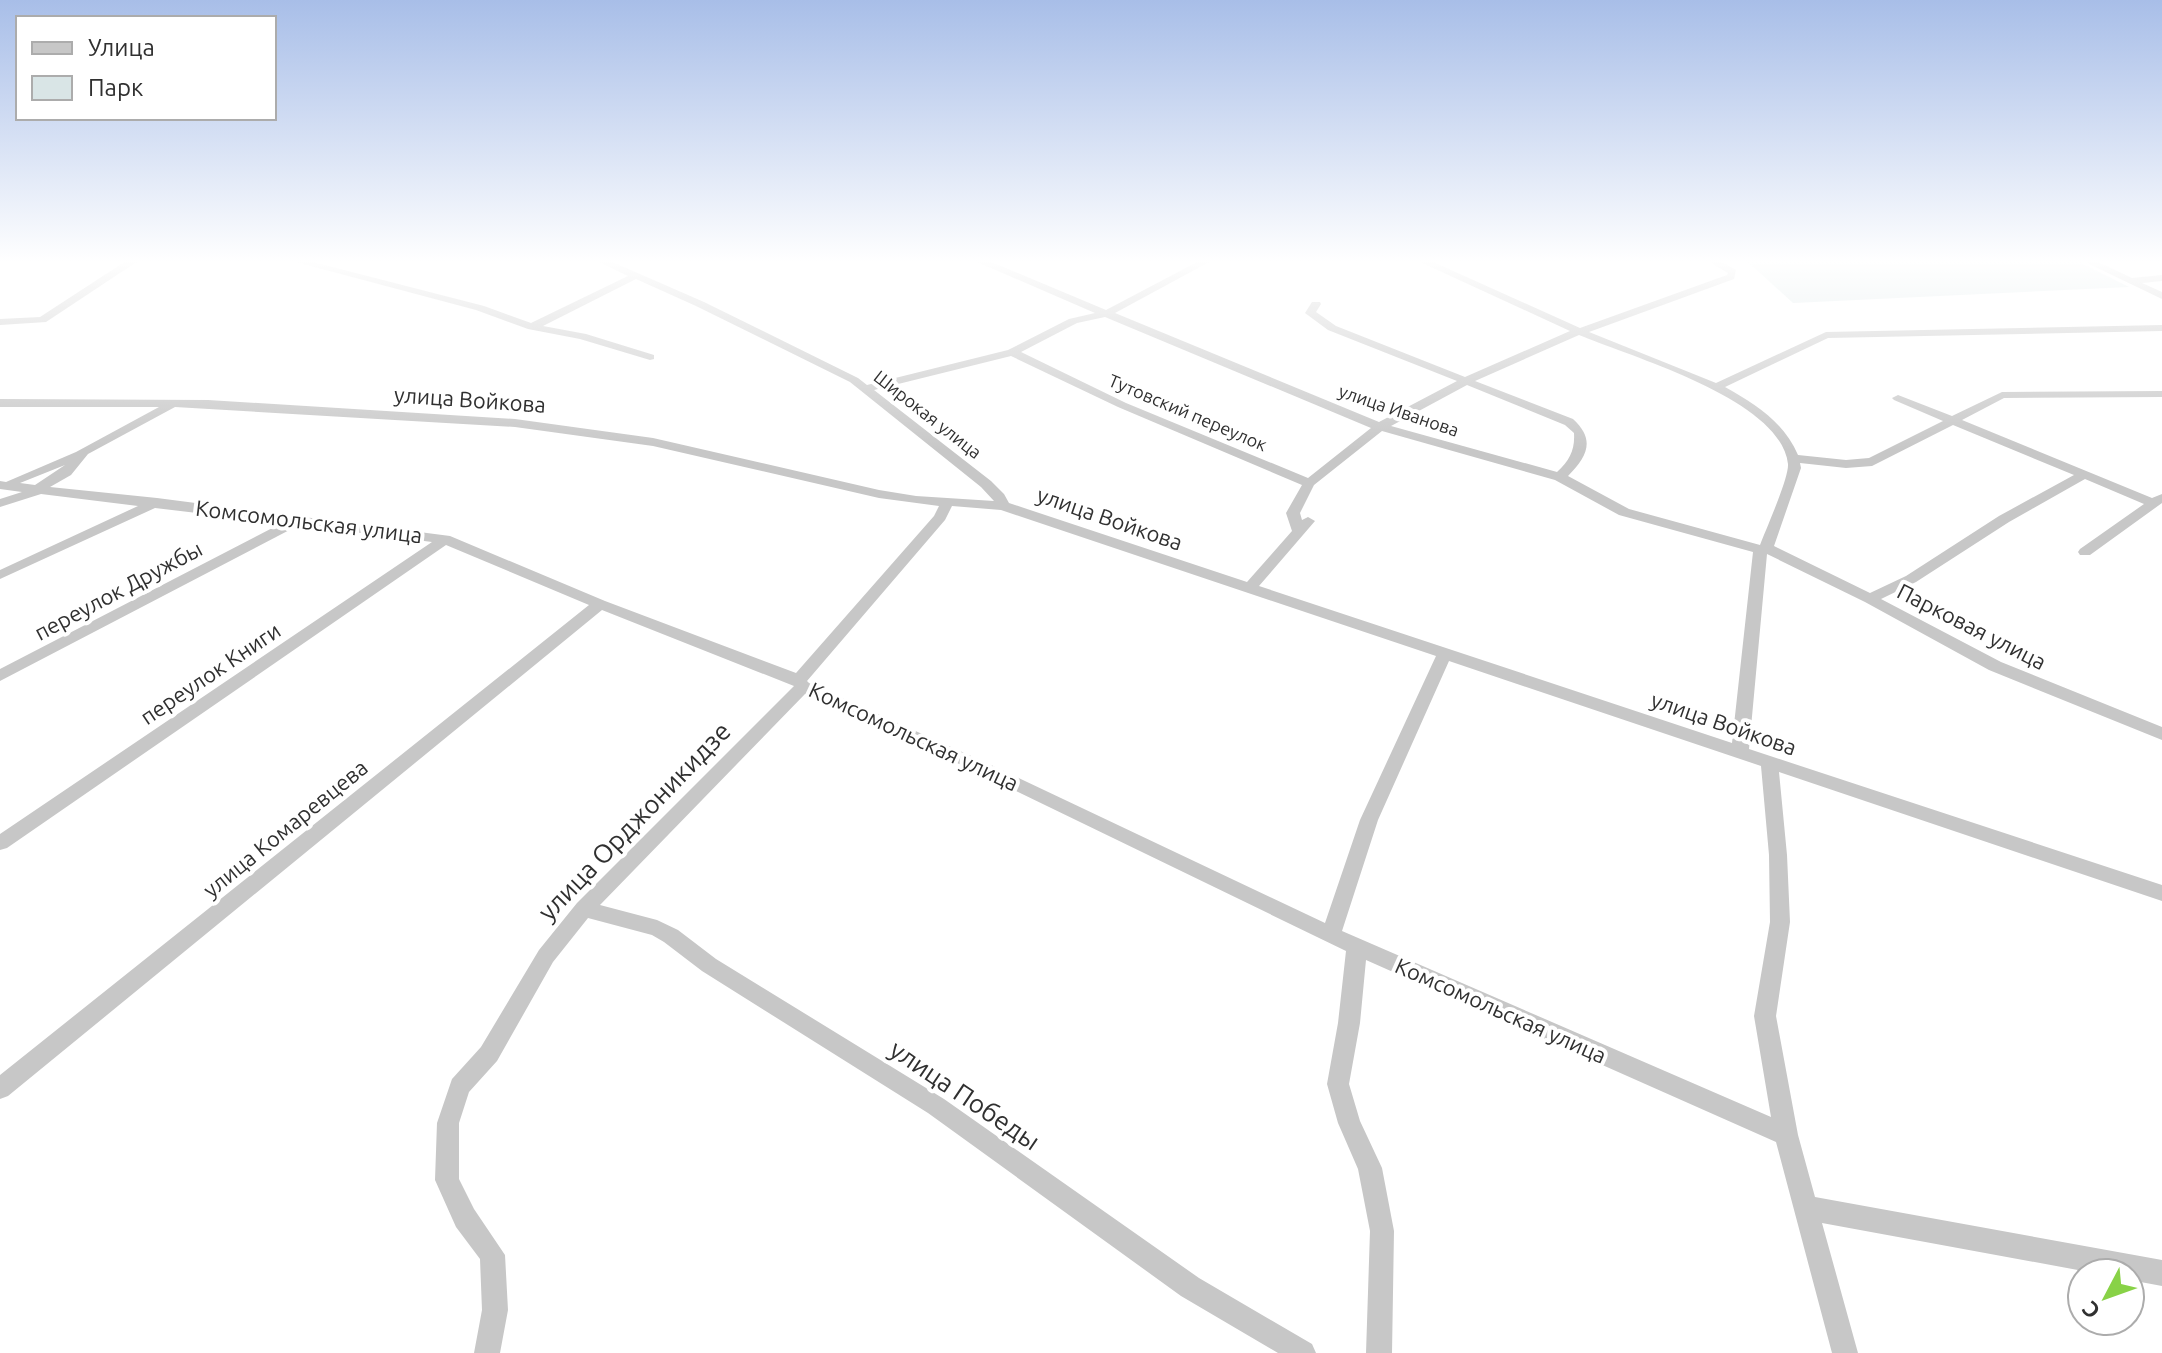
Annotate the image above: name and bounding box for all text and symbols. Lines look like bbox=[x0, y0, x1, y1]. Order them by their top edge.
legend bbox=[16, 16, 276, 120]
text: Улица bbox=[88, 34, 155, 61]
text: Парк bbox=[88, 74, 143, 101]
street label: Широкая улица bbox=[870, 366, 986, 462]
street label: Тутовский переулок bbox=[1106, 370, 1270, 454]
street label: улица Иванова bbox=[1336, 380, 1462, 440]
street label: улица Войкова bbox=[393, 381, 547, 417]
street label: улица Войкова bbox=[1034, 481, 1186, 555]
street label: Комсомольская улица bbox=[194, 495, 424, 547]
street label: переулок Дружбы bbox=[30, 535, 206, 645]
street label: Парковая улица bbox=[1893, 578, 2051, 674]
street label: переулок Книги bbox=[135, 617, 285, 729]
street label: Комсомольская улица bbox=[805, 676, 1023, 796]
street label: улица Войкова bbox=[1648, 686, 1800, 760]
street label: улица Орджоникидзе bbox=[532, 716, 736, 926]
street label: улица Комаревцева bbox=[198, 754, 372, 902]
street label: Комсомольская улица bbox=[1392, 952, 1610, 1068]
street label: улица Победы bbox=[885, 1034, 1045, 1156]
north arrow bbox=[2066, 1257, 2146, 1337]
text: С bbox=[2076, 1297, 2105, 1324]

